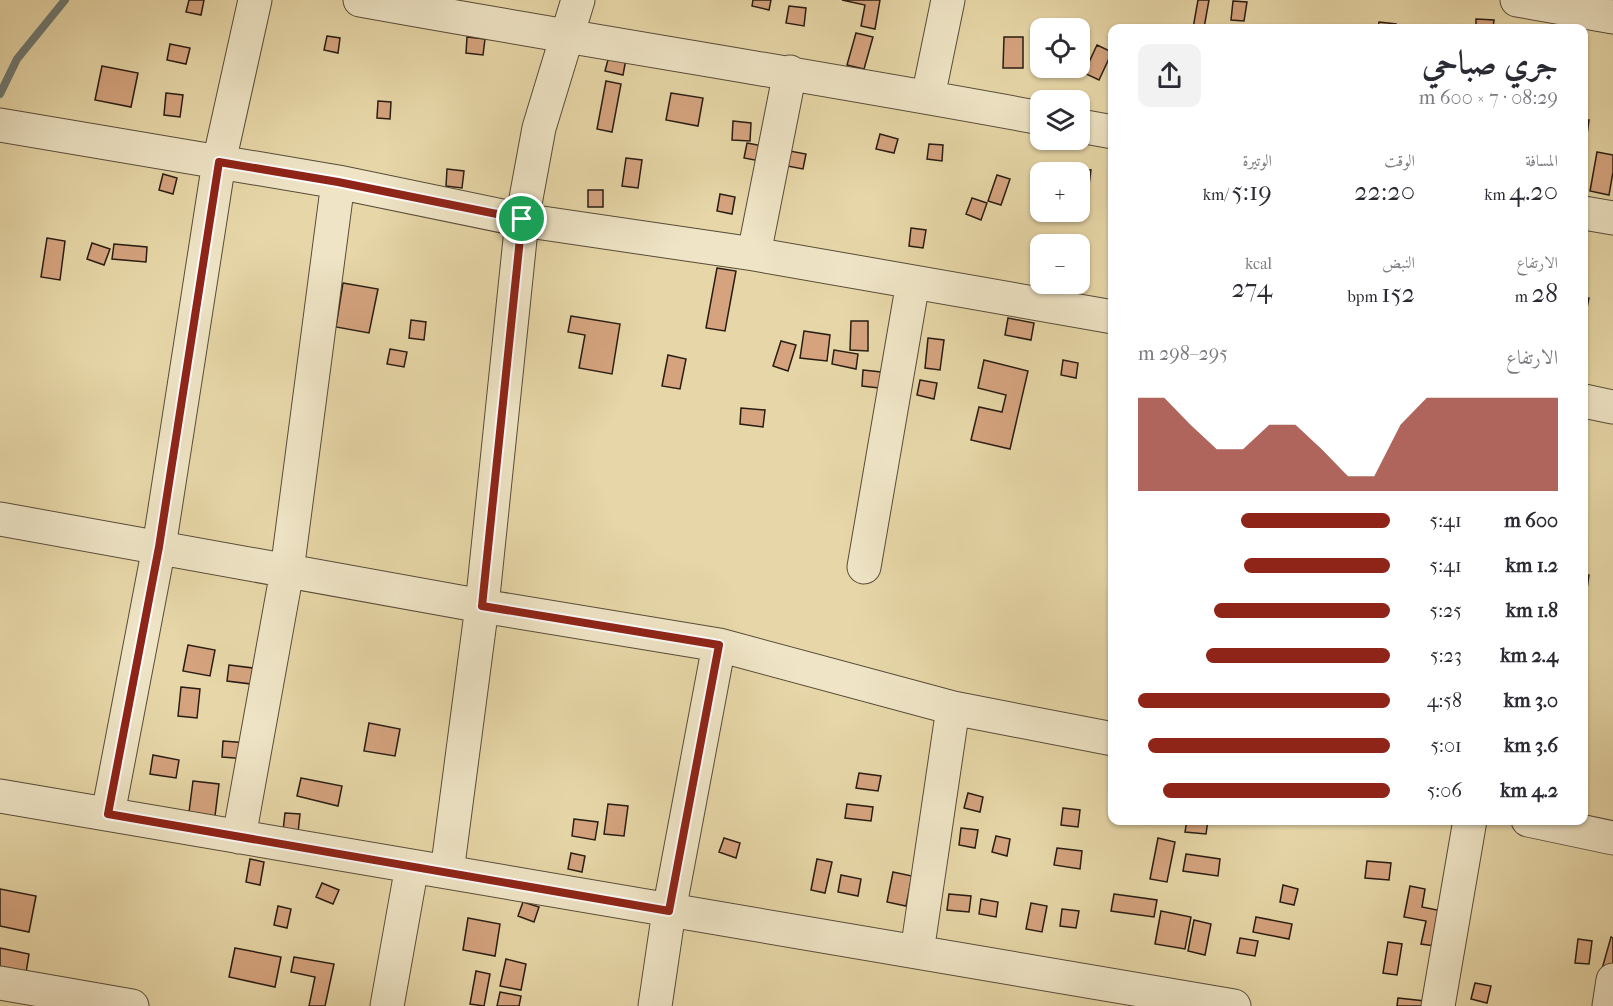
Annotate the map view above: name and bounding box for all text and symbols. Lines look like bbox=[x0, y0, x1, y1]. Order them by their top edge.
map controls bbox=[1030, 18, 1090, 294]
button: locate bbox=[1030, 18, 1090, 78]
button: share bbox=[1138, 44, 1201, 107]
text: جري صباحي bbox=[1422, 44, 1558, 83]
text: 08:29 · 7 × 600 m bbox=[1419, 86, 1558, 109]
button: layers bbox=[1030, 90, 1090, 150]
text: الوتيرة bbox=[1242, 151, 1272, 170]
text: الوقت bbox=[1384, 151, 1415, 170]
text: المسافة bbox=[1525, 151, 1558, 170]
button: + bbox=[1030, 162, 1090, 222]
text: 5:19 bbox=[1232, 176, 1272, 207]
text: 22:20 bbox=[1354, 176, 1415, 207]
text: 4.20 bbox=[1509, 176, 1558, 207]
text: /km bbox=[1203, 185, 1232, 204]
text: km bbox=[1484, 185, 1509, 204]
pin bbox=[496, 193, 547, 244]
icon: arrive bbox=[505, 202, 538, 235]
button: − bbox=[1030, 234, 1090, 294]
text: النبض bbox=[1382, 253, 1415, 272]
text: الارتفاع bbox=[1516, 253, 1558, 272]
text: kcal bbox=[1245, 254, 1272, 273]
text: 274 bbox=[1231, 273, 1272, 304]
text: 152 bbox=[1381, 278, 1415, 309]
text: 28 bbox=[1532, 278, 1558, 309]
text: bpm bbox=[1347, 287, 1381, 306]
text: m bbox=[1515, 287, 1532, 306]
text: 295–298 m bbox=[1138, 342, 1228, 365]
text: الارتفاع bbox=[1506, 346, 1558, 369]
text: 5:41 bbox=[1430, 509, 1462, 532]
text: 600 m bbox=[1504, 509, 1558, 532]
text: 5:41 bbox=[1430, 554, 1462, 577]
text: 1.2 km bbox=[1505, 554, 1558, 577]
text: 5:25 bbox=[1430, 599, 1462, 622]
text: 1.8 km bbox=[1506, 599, 1558, 622]
text: 5:23 bbox=[1430, 644, 1462, 667]
text: 2.4 km bbox=[1500, 644, 1558, 667]
text: 4:58 bbox=[1427, 689, 1462, 712]
text: 3.0 km bbox=[1504, 689, 1558, 712]
text: 5:01 bbox=[1430, 734, 1462, 757]
text: 3.6 km bbox=[1504, 734, 1558, 757]
text: 5:06 bbox=[1427, 779, 1462, 802]
text: 4.2 km bbox=[1500, 779, 1558, 802]

